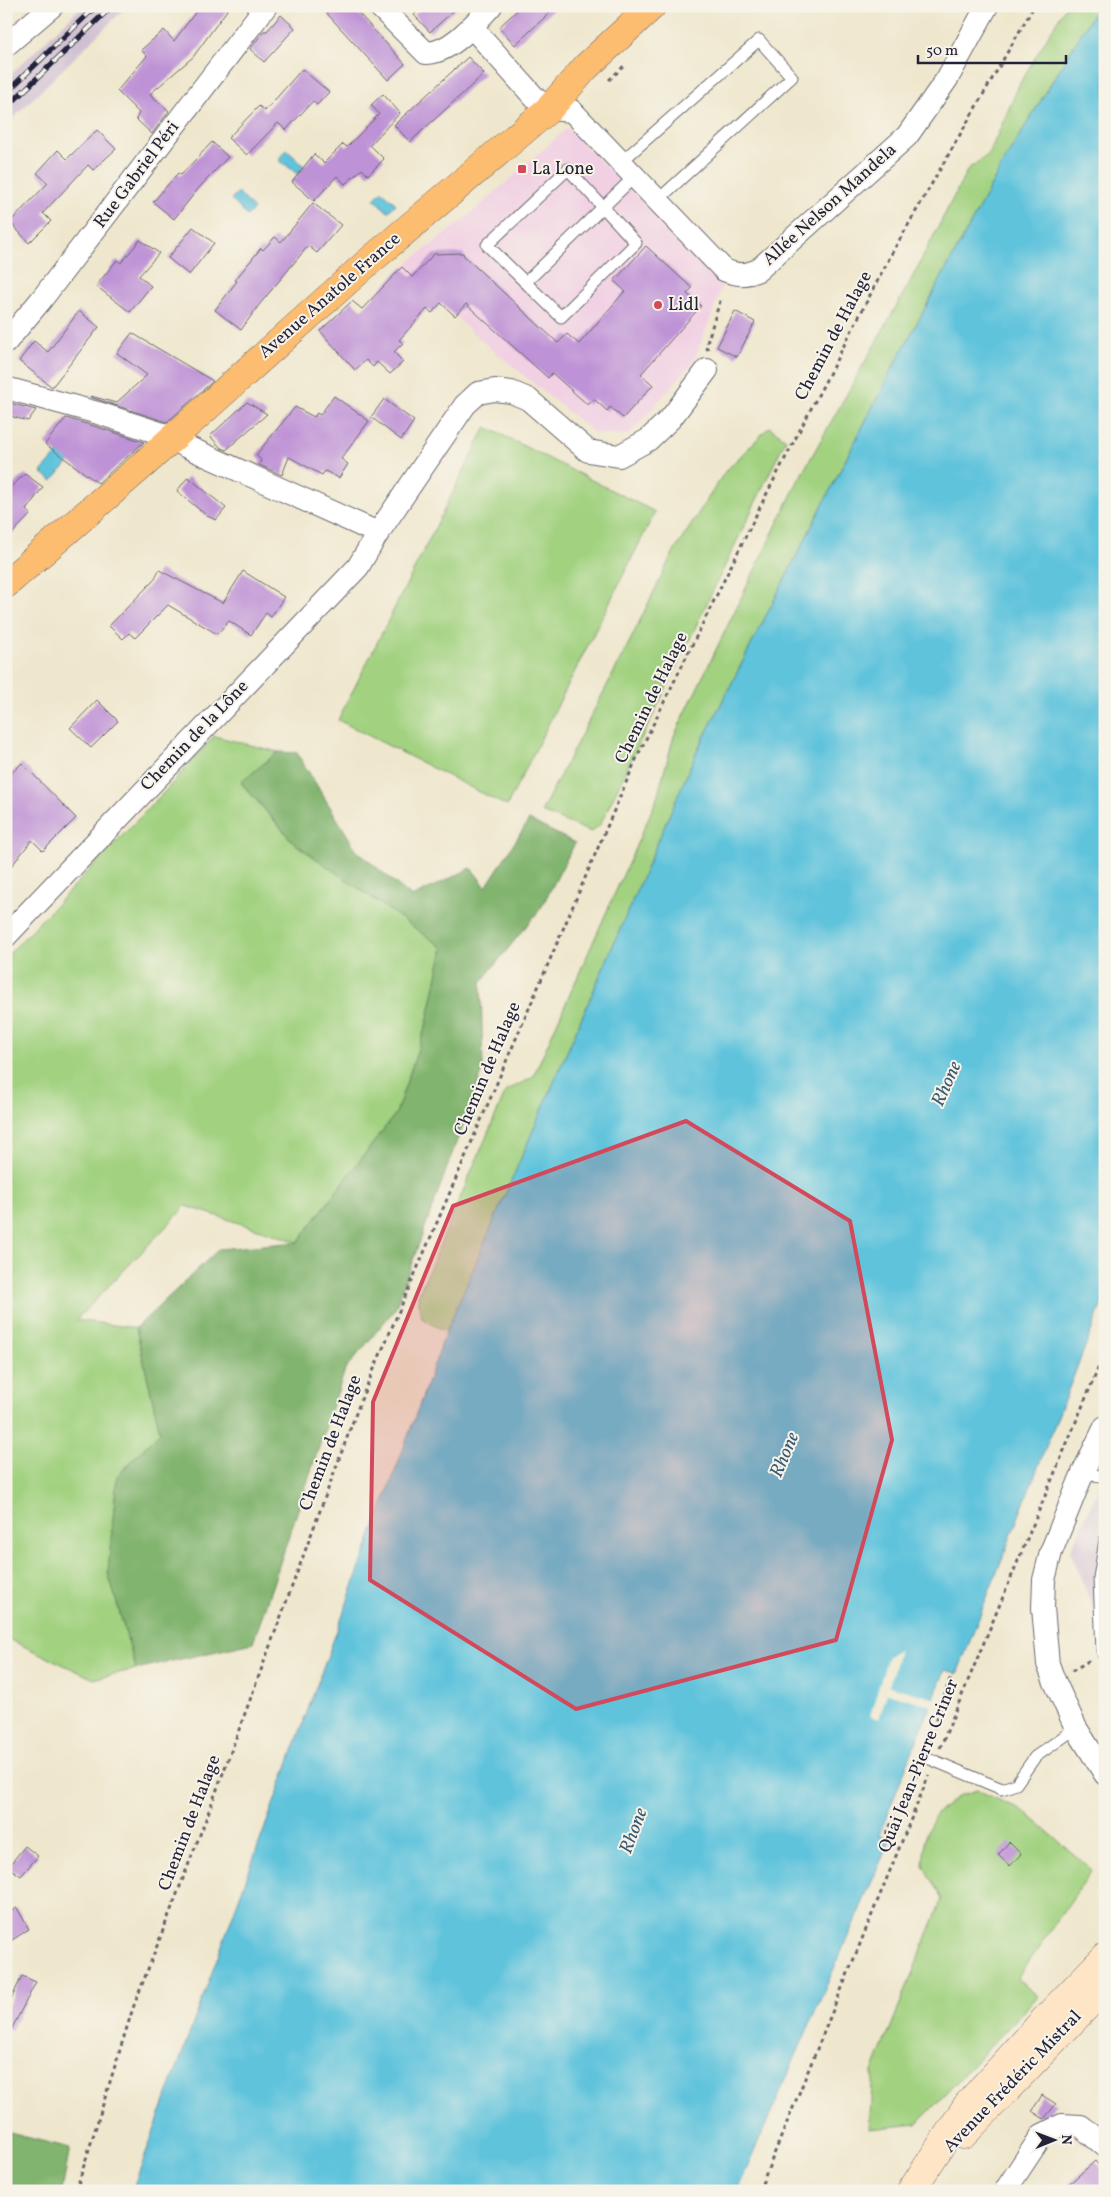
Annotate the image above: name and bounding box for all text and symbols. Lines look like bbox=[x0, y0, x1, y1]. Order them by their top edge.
scale bar bbox=[918, 32, 1066, 64]
text: 50 m bbox=[926, 41, 958, 62]
street label: Rue Gabriel Péri bbox=[88, 116, 186, 234]
street label: Allée Nelson Mandela bbox=[758, 138, 902, 272]
place label: La Lone bbox=[532, 157, 594, 182]
marker: La Lone bbox=[516, 163, 528, 175]
street label: Avenue Anatole France bbox=[253, 227, 407, 365]
street label: Chemin de Halage bbox=[789, 267, 879, 405]
place label: Lidl bbox=[668, 293, 699, 318]
marker: Lidl bbox=[652, 299, 664, 311]
street label: Chemin de Halage bbox=[609, 628, 695, 768]
street label: Chemin de la Lône bbox=[135, 675, 255, 797]
street label: Chemin de Halage bbox=[448, 998, 528, 1140]
water label: Rhone bbox=[926, 1057, 968, 1111]
street label: Chemin de Halage bbox=[294, 1371, 368, 1515]
water label: Rhone bbox=[764, 1428, 806, 1482]
street label: Quai Jean-Pierre Criner bbox=[873, 1675, 966, 1857]
street label: Chemin de Halage bbox=[153, 1751, 227, 1895]
water label: Rhone bbox=[613, 1804, 655, 1858]
street label: Avenue Frédéric Mistral bbox=[938, 2005, 1088, 2159]
north arrow bbox=[1028, 2114, 1078, 2164]
text: N bbox=[1056, 2135, 1075, 2145]

